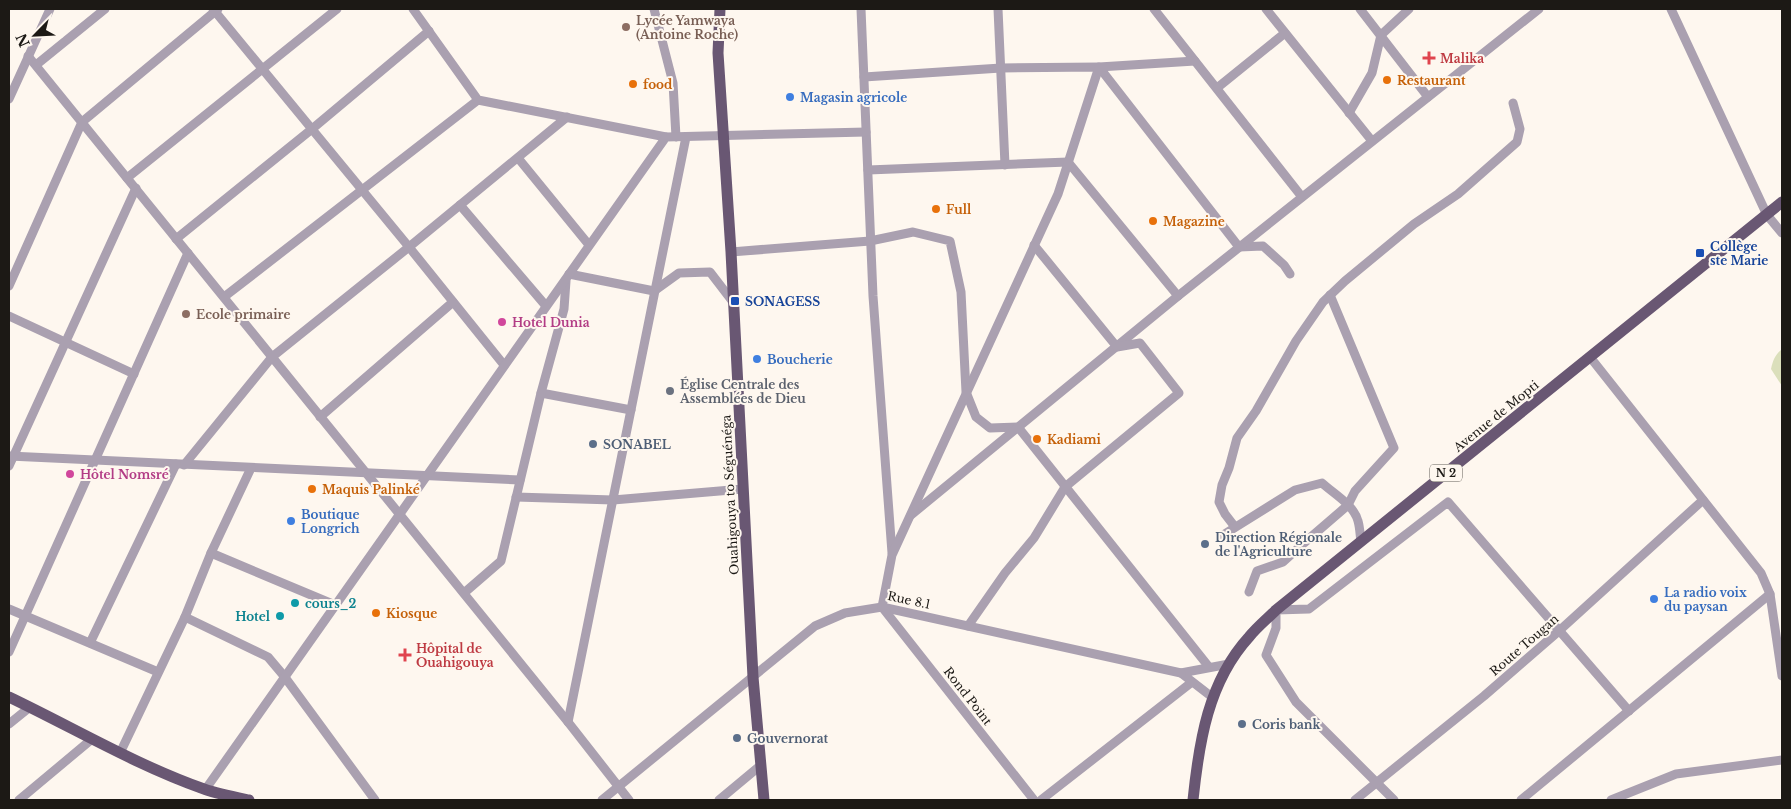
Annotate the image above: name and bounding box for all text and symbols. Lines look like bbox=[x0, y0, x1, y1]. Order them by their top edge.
north arrow bbox=[10, 10, 60, 60]
place label: Lycée Yamwaya (Antoine Roche) bbox=[636, 13, 738, 42]
marker: Lycée Yamwaya (Antoine Roche) bbox=[620, 21, 632, 33]
text: N bbox=[12, 31, 34, 50]
marker: Malika bbox=[1422, 51, 1436, 65]
place label: Malika bbox=[1440, 51, 1484, 66]
place label: Restaurant bbox=[1397, 73, 1466, 88]
marker: Restaurant bbox=[1381, 74, 1393, 86]
place label: food bbox=[643, 77, 673, 92]
marker: food bbox=[627, 78, 639, 90]
place label: Magasin agricole bbox=[800, 90, 907, 105]
marker: Magasin agricole bbox=[784, 91, 796, 103]
place label: Full bbox=[946, 202, 972, 217]
marker: Full bbox=[930, 203, 942, 215]
place label: Magazine bbox=[1163, 214, 1225, 229]
marker: Magazine bbox=[1147, 215, 1159, 227]
place label: Collège ste Marie bbox=[1710, 239, 1768, 268]
marker: Collège ste Marie bbox=[1694, 247, 1706, 259]
place label: SONAGESS bbox=[745, 294, 820, 309]
marker: SONAGESS bbox=[729, 295, 741, 307]
place label: Ecole primaire bbox=[196, 307, 290, 322]
marker: Ecole primaire bbox=[180, 308, 192, 320]
place label: Hotel Dunia bbox=[512, 315, 590, 330]
marker: Hotel Dunia bbox=[496, 316, 508, 328]
place label: Boucherie bbox=[767, 352, 833, 367]
marker: Boucherie bbox=[751, 353, 763, 365]
place label: Église Centrale des Assemblées de Dieu bbox=[679, 376, 806, 406]
street label: Avenue de Mopti bbox=[1450, 377, 1542, 455]
marker: Église Centrale des Assemblées de Dieu bbox=[664, 385, 676, 397]
street label: Ouahigouya to Séguénéga bbox=[718, 414, 742, 576]
place label: Kadiami bbox=[1047, 432, 1102, 447]
marker: Kadiami bbox=[1031, 433, 1043, 445]
place label: SONABEL bbox=[603, 437, 671, 452]
marker: SONABEL bbox=[587, 438, 599, 450]
road number: N 2 bbox=[1430, 464, 1462, 482]
place label: Hôtel Nomsré bbox=[80, 467, 169, 482]
marker: Hôtel Nomsré bbox=[64, 468, 76, 480]
place label: Maquis Palinké bbox=[322, 482, 420, 497]
marker: Maquis Palinké bbox=[306, 483, 318, 495]
place label: Boutique Longrich bbox=[301, 507, 360, 536]
marker: Boutique Longrich bbox=[285, 515, 297, 527]
place label: Direction Régionale de l'Agriculture bbox=[1215, 530, 1342, 559]
marker: Direction Régionale de l'Agriculture bbox=[1199, 538, 1211, 550]
place label: La radio voix du paysan bbox=[1664, 585, 1747, 614]
street label: Rue 8.1 bbox=[886, 588, 932, 612]
marker: La radio voix du paysan bbox=[1648, 593, 1660, 605]
place label: cours_2 bbox=[305, 596, 357, 611]
marker: cours_2 bbox=[289, 597, 301, 609]
place label: Kiosque bbox=[386, 606, 437, 621]
marker: Kiosque bbox=[370, 607, 382, 619]
place label: Hotel bbox=[235, 609, 271, 624]
marker: Hotel bbox=[274, 610, 286, 622]
street label: Route Tougan bbox=[1487, 611, 1561, 679]
place label: Hôpital de Ouahigouya bbox=[416, 641, 494, 670]
marker: Hôpital de Ouahigouya bbox=[398, 648, 412, 662]
street label: Rond Point bbox=[941, 664, 996, 728]
place label: Coris bank bbox=[1252, 717, 1322, 732]
marker: Coris bank bbox=[1236, 718, 1248, 730]
place label: Gouvernorat bbox=[747, 731, 829, 746]
marker: Gouvernorat bbox=[731, 732, 743, 744]

